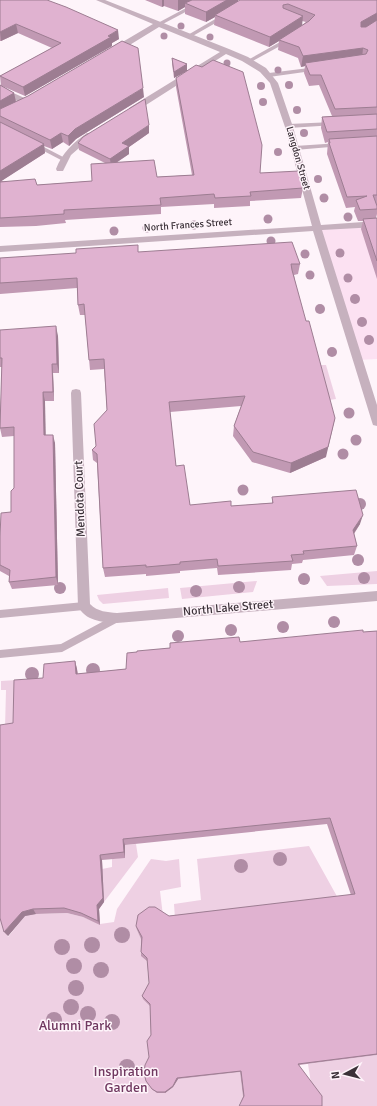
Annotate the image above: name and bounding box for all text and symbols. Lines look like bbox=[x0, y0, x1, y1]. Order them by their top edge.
street label: Langdon Street bbox=[283, 125, 313, 191]
street label: North Frances Street bbox=[143, 216, 233, 234]
street label: Mendota Court bbox=[71, 461, 89, 537]
street label: North Lake Street bbox=[182, 597, 274, 619]
park label: Alumni Park bbox=[39, 1017, 111, 1034]
north arrow bbox=[325, 1054, 365, 1094]
park label: Inspiration Garden bbox=[94, 1063, 158, 1096]
text: N bbox=[329, 1071, 342, 1080]

